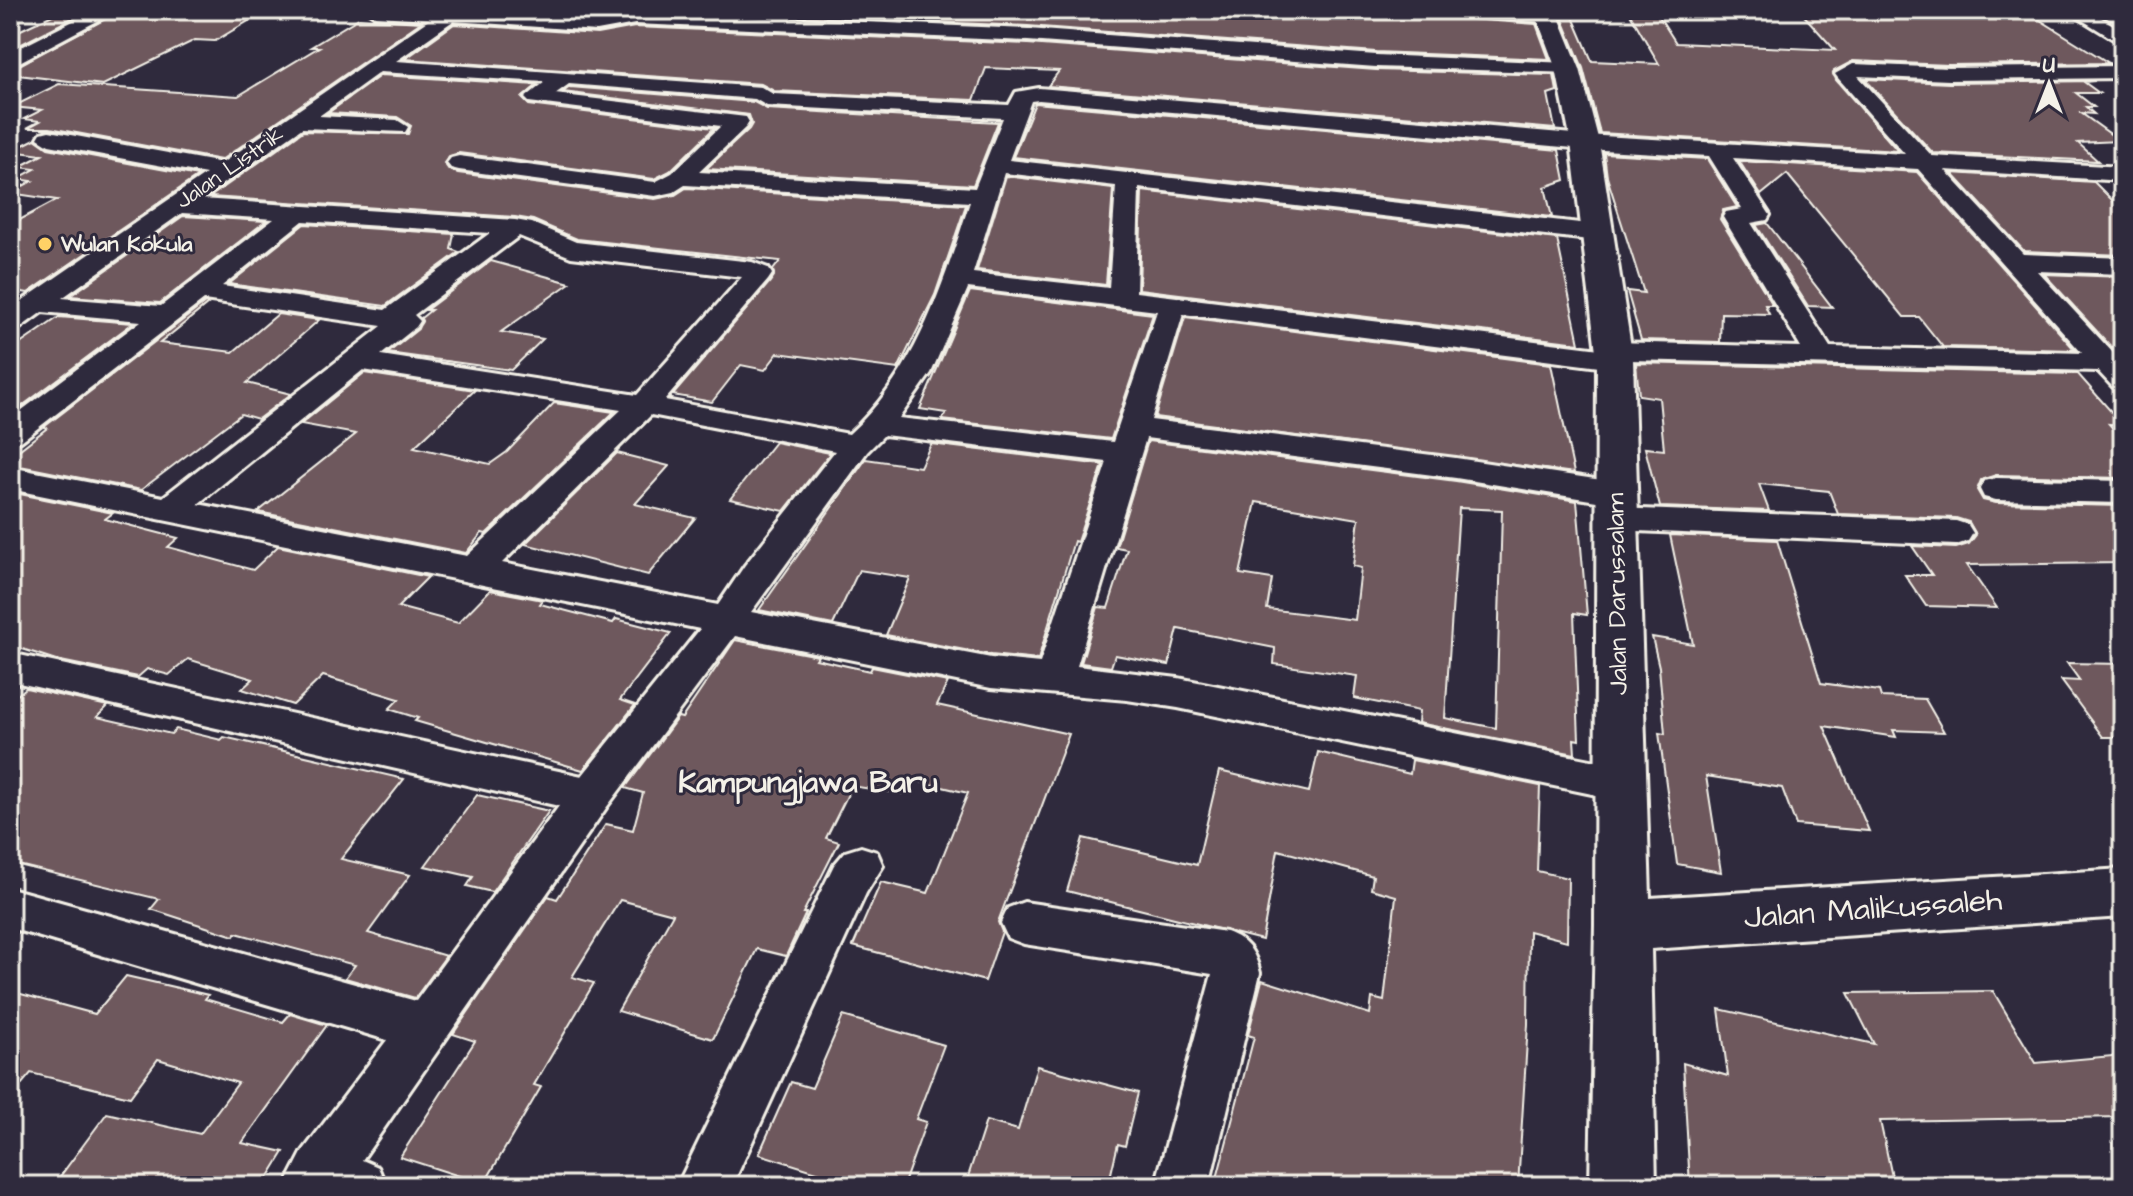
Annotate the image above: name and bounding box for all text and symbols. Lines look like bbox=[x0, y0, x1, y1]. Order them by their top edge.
north arrow bbox=[2009, 44, 2089, 124]
text: U bbox=[2043, 50, 2055, 81]
street label: Jalan Listrik bbox=[170, 119, 290, 216]
place label: Wulan Kokula bbox=[60, 229, 193, 260]
marker: Wulan Kokula bbox=[36, 235, 54, 253]
street label: Jalan Darussalam bbox=[1597, 492, 1637, 695]
district label: Kampungjawa Baru bbox=[678, 762, 938, 806]
street label: Jalan Malikussaleh bbox=[1743, 878, 2004, 940]

